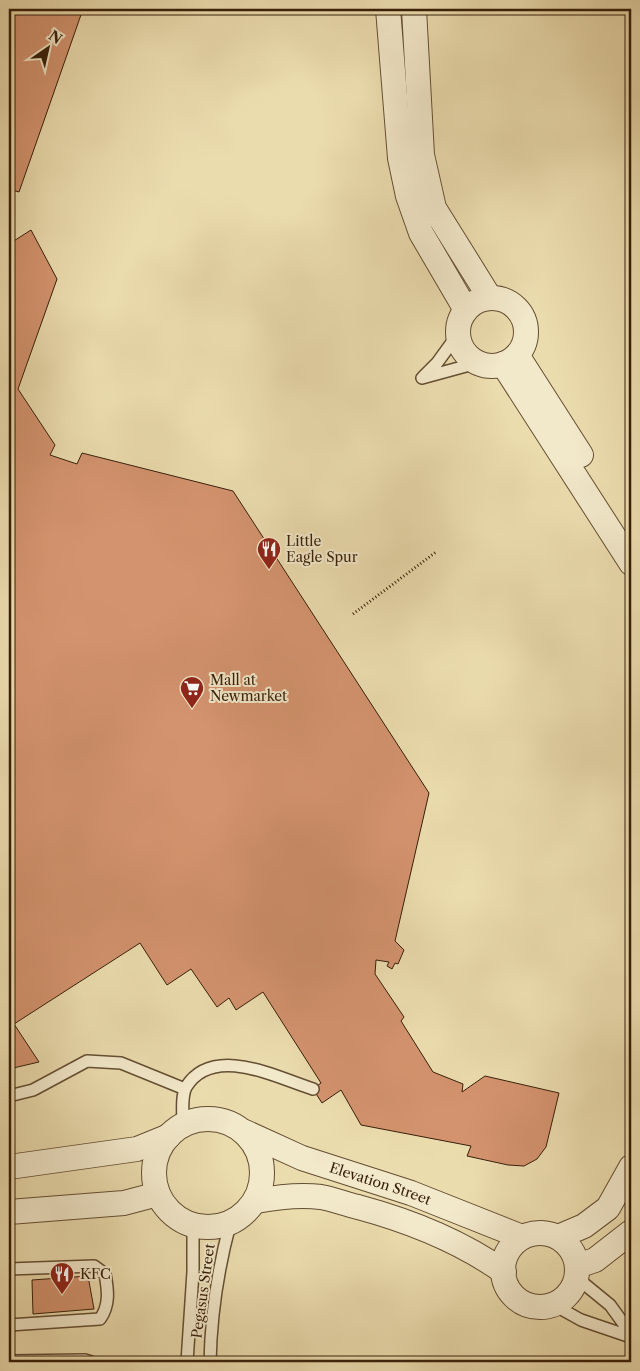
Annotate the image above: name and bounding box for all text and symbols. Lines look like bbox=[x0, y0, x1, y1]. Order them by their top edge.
north arrow bbox=[22, 22, 72, 72]
text: N bbox=[45, 26, 65, 48]
place label: Little Eagle Spur bbox=[286, 532, 358, 566]
restaurant icon: Little Eagle Spur bbox=[256, 536, 282, 570]
place label: Mall at Newmarket bbox=[210, 671, 287, 705]
supermarket icon: Mall at Newmarket bbox=[179, 675, 205, 709]
street label: Elevation Street bbox=[327, 1158, 434, 1209]
street label: Pegasus Street bbox=[187, 1242, 219, 1340]
restaurant icon: KFC bbox=[49, 1261, 75, 1295]
place label: KFC bbox=[80, 1265, 111, 1283]

